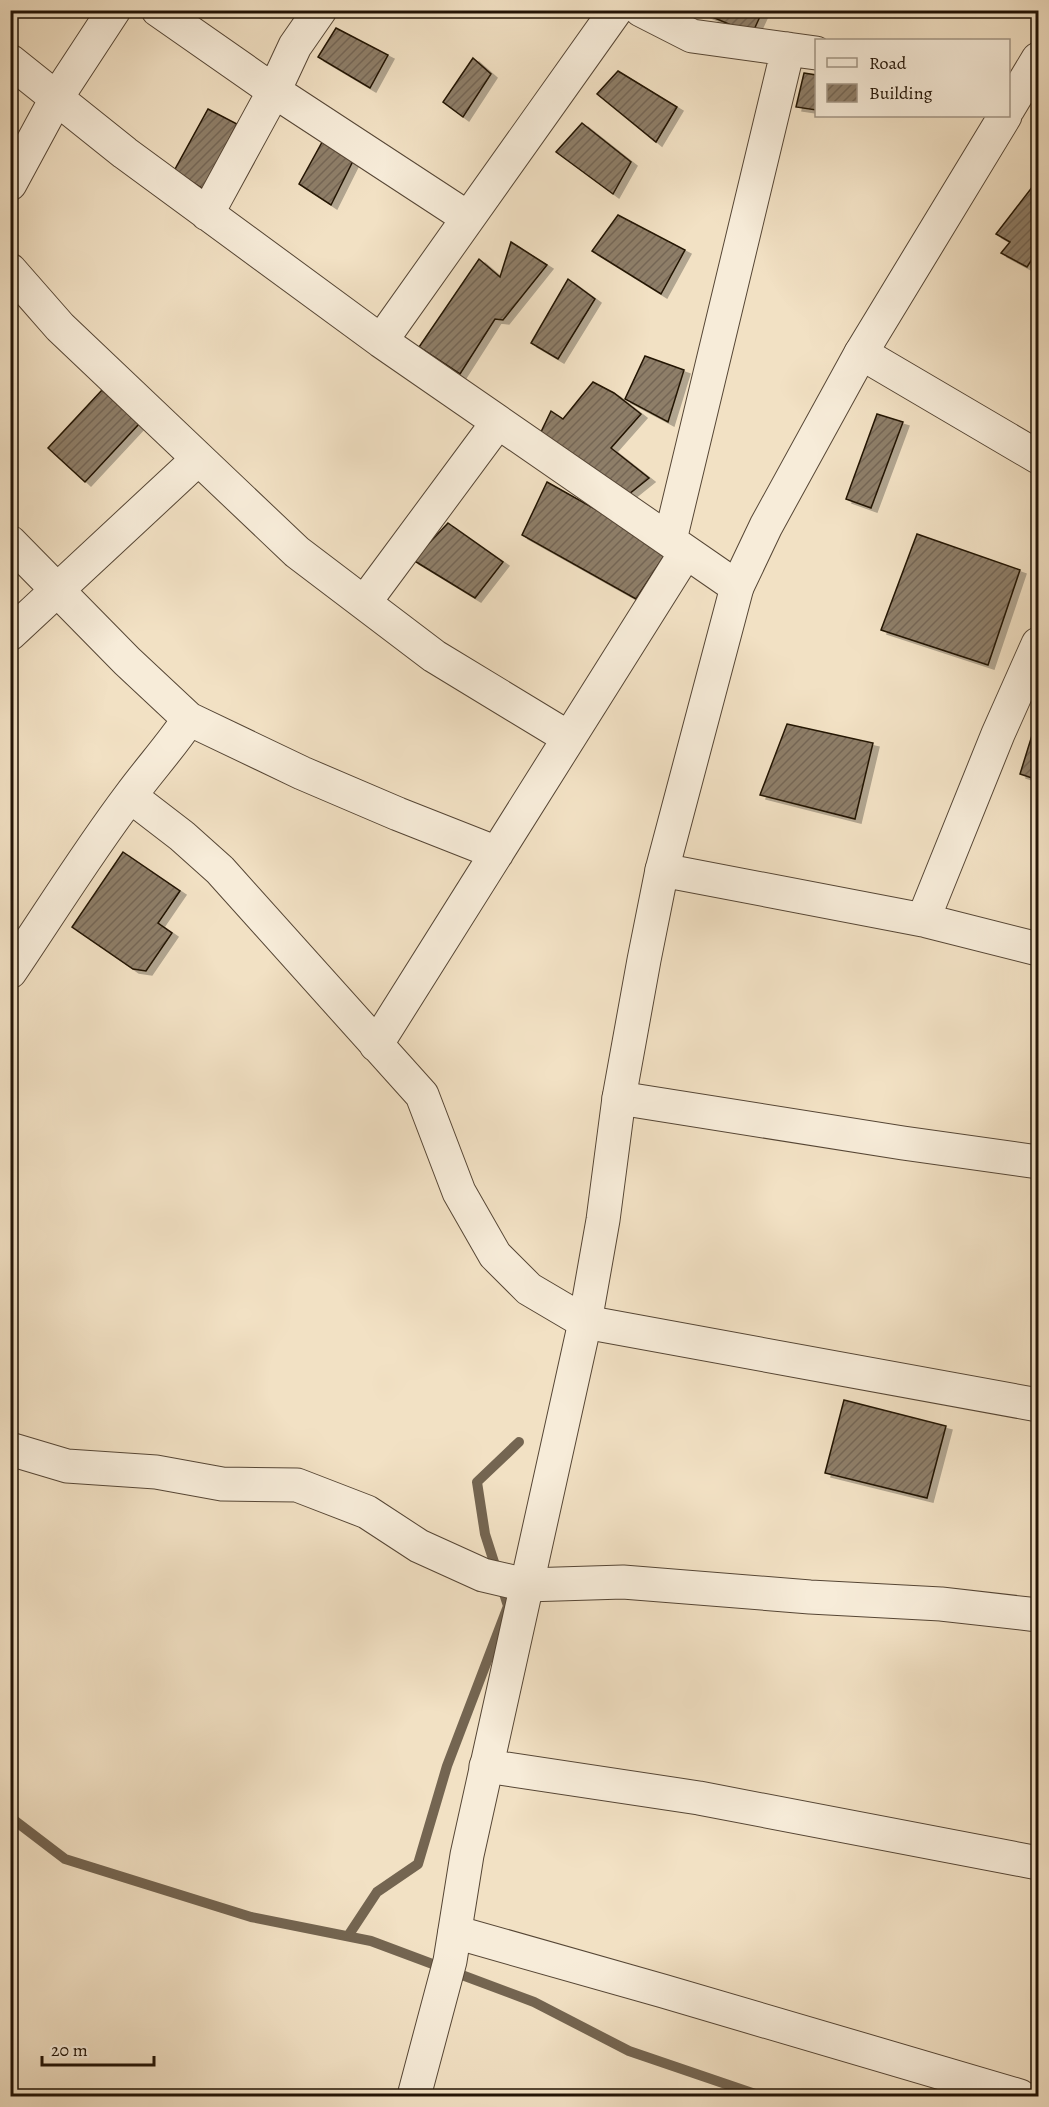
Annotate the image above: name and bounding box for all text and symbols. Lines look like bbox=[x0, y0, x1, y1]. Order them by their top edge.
legend bbox=[815, 39, 1010, 117]
text: Road bbox=[869, 51, 907, 75]
text: Building bbox=[869, 81, 933, 105]
scale bar bbox=[42, 2029, 154, 2067]
text: 20 m bbox=[51, 2038, 88, 2062]

